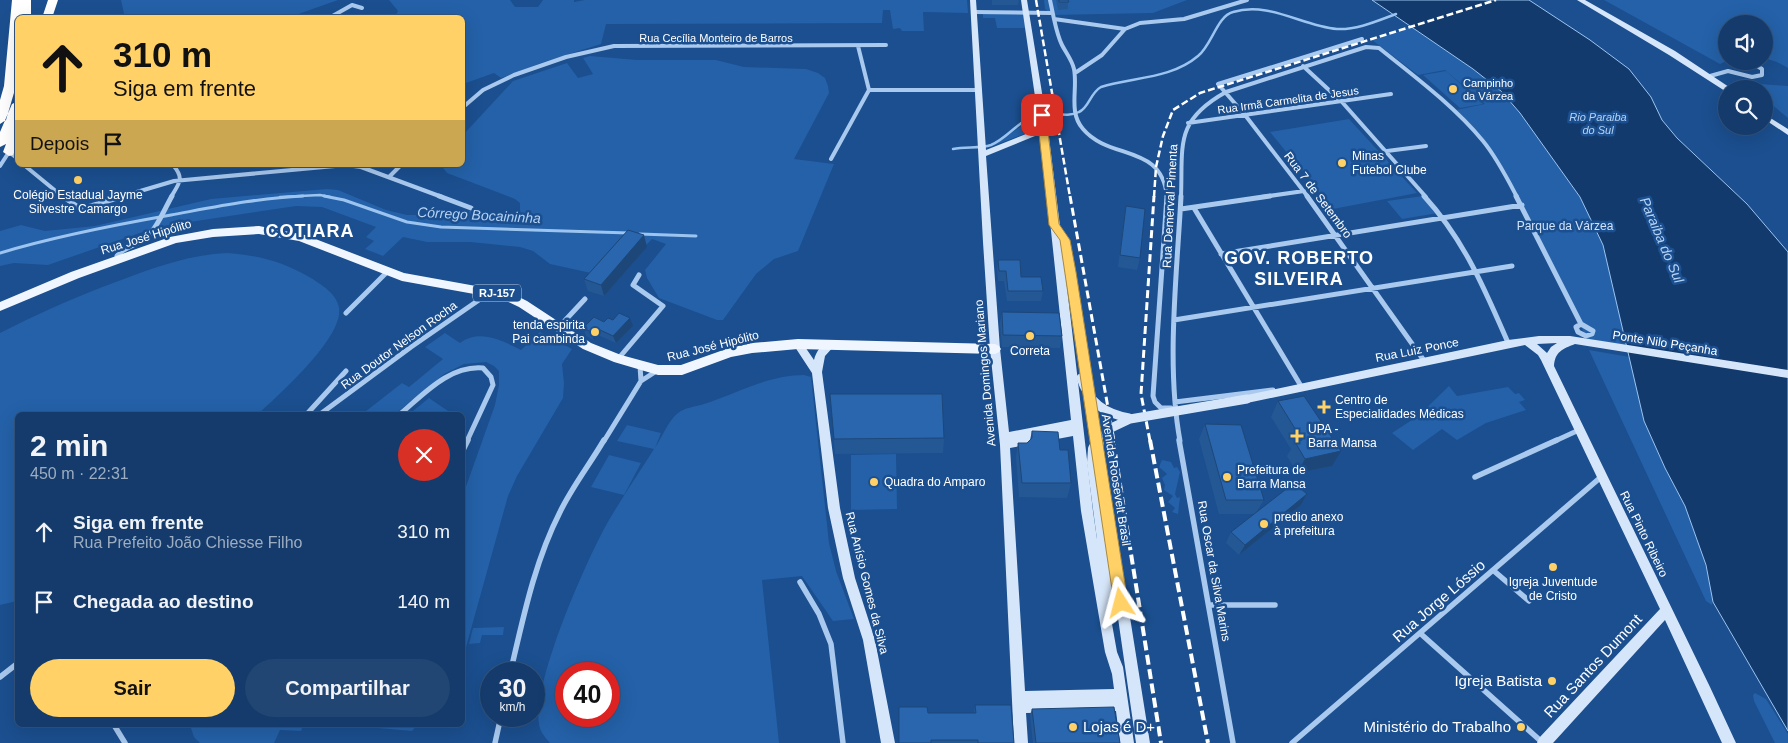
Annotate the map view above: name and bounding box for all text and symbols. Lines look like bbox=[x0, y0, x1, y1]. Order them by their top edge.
map controls bbox=[1718, 15, 1773, 135]
button: sound bbox=[1718, 15, 1773, 70]
street label: Rua Cecília Monteiro de Barros bbox=[639, 32, 793, 44]
icon: ahead bbox=[30, 35, 95, 100]
text: 310 m bbox=[113, 35, 212, 74]
text: Siga em frente bbox=[113, 76, 256, 101]
place label: Campinho da Várzea bbox=[1463, 77, 1514, 102]
button: search bbox=[1718, 80, 1773, 135]
marker: Campinho da Várzea bbox=[1447, 83, 1459, 95]
street label: Rua Irmã Carmelita de Jesus bbox=[1217, 84, 1360, 116]
pin bbox=[1021, 94, 1063, 136]
icon: arrive bbox=[1028, 101, 1056, 129]
water label: Rio Paraiba do Sul bbox=[1569, 111, 1627, 136]
icon: arrive bbox=[99, 130, 127, 158]
text: Depois bbox=[30, 133, 89, 154]
street label: Rua Demerval Pimenta bbox=[1160, 143, 1180, 268]
street label: Rua 7 de Setembro bbox=[1281, 149, 1355, 241]
place label: Minas Futebol Clube bbox=[1352, 149, 1427, 177]
marker: Minas Futebol Clube bbox=[1336, 157, 1348, 169]
marker: Colégio Estadual Jayme Silvestre Camargo bbox=[72, 174, 84, 186]
place label: Colégio Estadual Jayme Silvestre Camargo bbox=[13, 188, 143, 216]
water label: Paraiba do Sul bbox=[1637, 195, 1688, 286]
water label: Córrego Bocaininha bbox=[417, 204, 541, 226]
street label: Rua José Hipólito bbox=[99, 216, 193, 257]
park label: Parque da Várzea bbox=[1517, 219, 1614, 233]
district label: COTIARA bbox=[266, 221, 355, 241]
district label: GOV. ROBERTO SILVEIRA bbox=[1224, 248, 1374, 289]
road number: RJ-157 bbox=[473, 284, 521, 302]
street label: Rua Doutor Nelson Rocha bbox=[338, 298, 460, 392]
street label: Avenida Domingos Mariano bbox=[972, 299, 998, 447]
place label: tenda espirita Pai cambinda bbox=[512, 318, 585, 346]
marker: tenda espirita Pai cambinda bbox=[589, 326, 601, 338]
street label: Rua José Hipólito bbox=[666, 328, 761, 364]
street label: Ponte Nilo Peçanha bbox=[1612, 328, 1719, 358]
marker: Correta bbox=[1024, 330, 1036, 342]
street label: Rua Luiz Ponce bbox=[1374, 335, 1460, 365]
place label: Correta bbox=[1010, 344, 1050, 358]
place label: Centro de Especialidades Médicas bbox=[1335, 393, 1464, 421]
marker: Centro de Especialidades Médicas bbox=[1317, 400, 1331, 414]
street label: Avenida Roosevelt Brasil bbox=[1099, 413, 1133, 547]
place label: UPA - Barra Mansa bbox=[1308, 422, 1377, 450]
text: 2 min bbox=[30, 429, 108, 462]
button: close bbox=[398, 429, 450, 481]
marker: UPA - Barra Mansa bbox=[1290, 429, 1304, 443]
place label: Prefeitura de Barra Mansa bbox=[1237, 463, 1306, 491]
text: 450 m · 22:31 bbox=[30, 465, 129, 482]
marker: Prefeitura de Barra Mansa bbox=[1221, 471, 1233, 483]
place label: Quadra do Amparo bbox=[884, 475, 986, 489]
marker: Quadra do Amparo bbox=[868, 476, 880, 488]
street label: Rua Pinto Ribeiro bbox=[1617, 489, 1671, 580]
street label: Rua Oscar da Silva Marins bbox=[1195, 500, 1233, 642]
street label: Rua Anísio Gomes da Silva bbox=[843, 510, 892, 656]
place label: predio anexo à prefeitura bbox=[1274, 510, 1344, 538]
text: Siga em frente bbox=[73, 512, 204, 533]
icon: ahead bbox=[30, 518, 58, 546]
marker: predio anexo à prefeitura bbox=[1258, 518, 1270, 530]
text: 310 m bbox=[397, 521, 450, 542]
text: Rua Prefeito João Chiesse Filho bbox=[73, 534, 302, 551]
street label: Rua Jorge Lóssio bbox=[1389, 556, 1488, 645]
marker: Igreja Juventude de Cristo bbox=[1547, 561, 1559, 573]
place label: Igreja Juventude de Cristo bbox=[1509, 575, 1598, 603]
position arrow bbox=[1094, 576, 1146, 628]
icon: arrive bbox=[30, 588, 58, 616]
text: Chegada ao destino bbox=[73, 591, 254, 612]
text: 140 m bbox=[397, 591, 450, 612]
street label: Rua Santos Dumont bbox=[1540, 610, 1645, 721]
button: Sair bbox=[30, 659, 235, 717]
button: Compartilhar bbox=[245, 659, 450, 717]
speed limit sign: 40 bbox=[555, 662, 620, 727]
place label: Igreja Batista bbox=[1454, 672, 1543, 689]
text: 30 bbox=[499, 674, 526, 702]
marker: Igreja Batista bbox=[1546, 675, 1558, 687]
text: km/h bbox=[499, 700, 526, 714]
place label: Lojas é D+ bbox=[1083, 718, 1155, 735]
place label: Ministério do Trabalho bbox=[1363, 718, 1511, 735]
marker: Lojas é D+ bbox=[1067, 721, 1079, 733]
marker: Ministério do Trabalho bbox=[1515, 721, 1527, 733]

